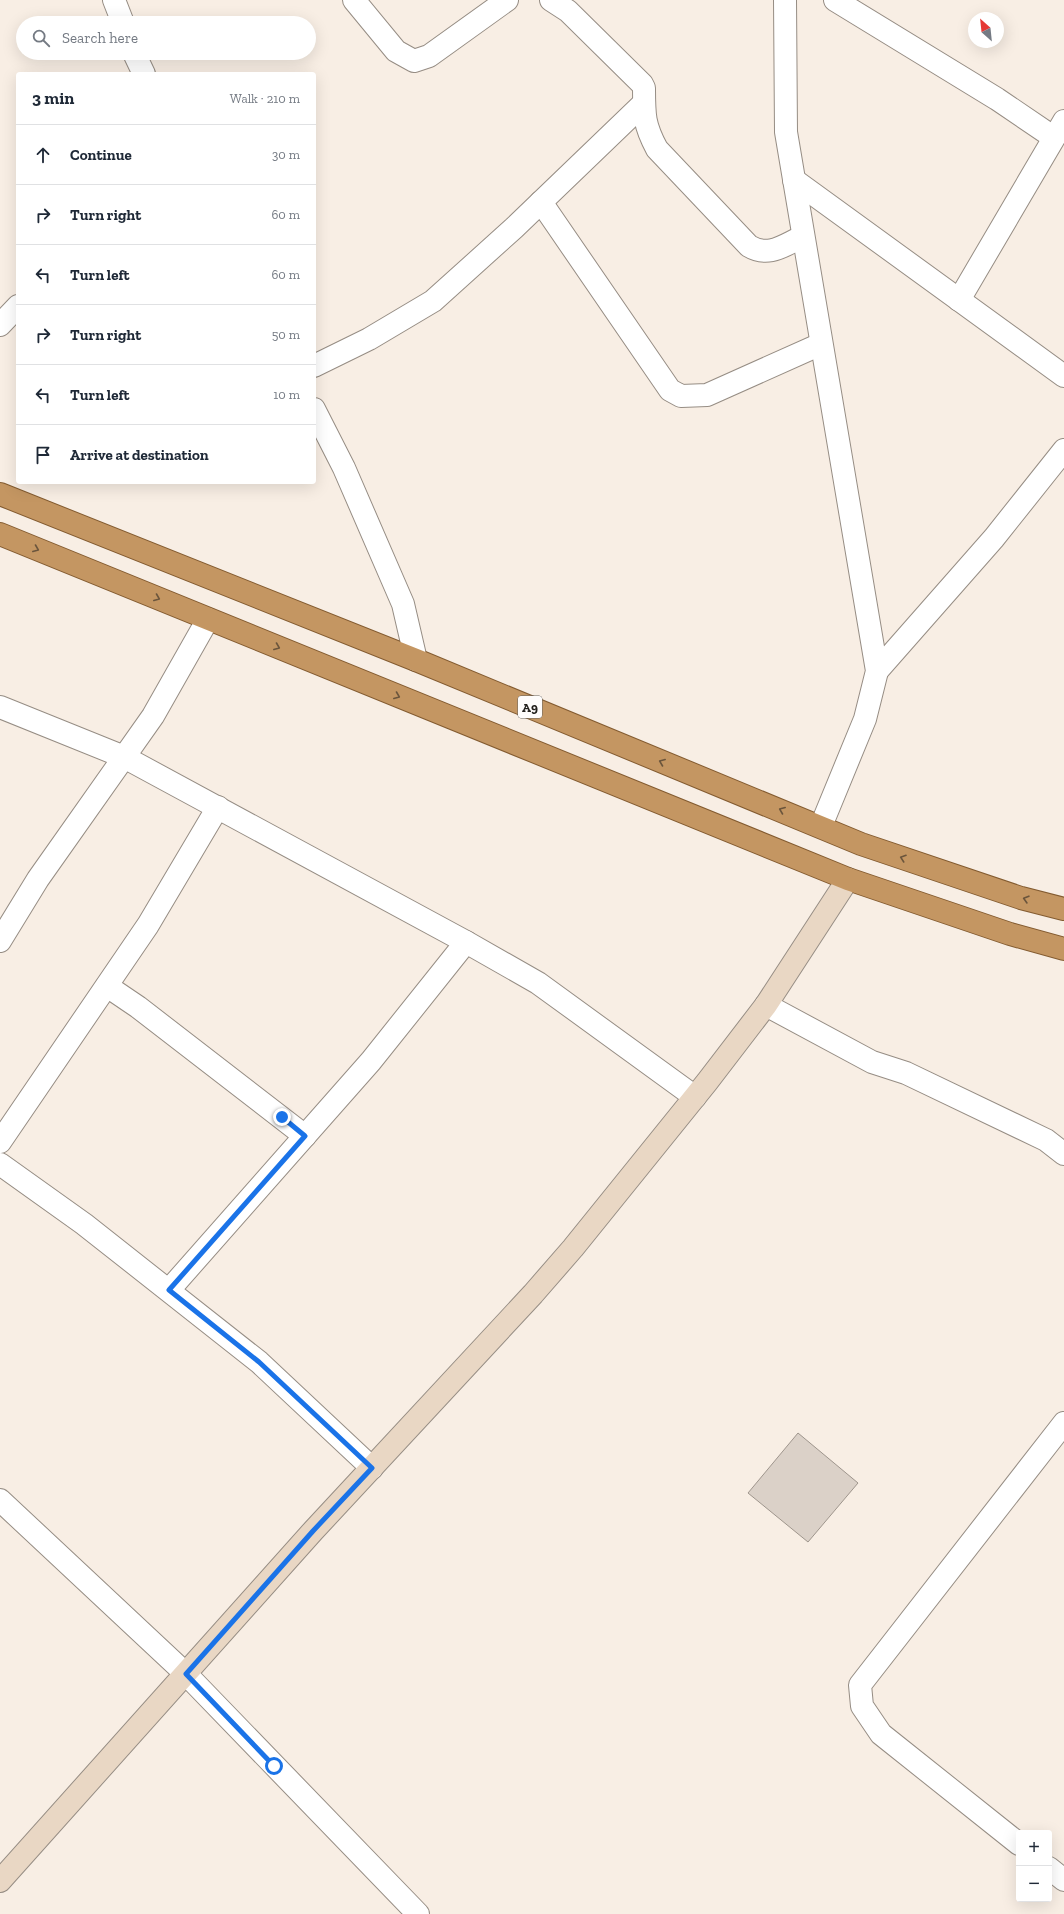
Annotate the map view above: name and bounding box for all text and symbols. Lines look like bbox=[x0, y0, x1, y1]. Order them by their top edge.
north arrow bbox=[968, 12, 1004, 48]
search box bbox=[16, 16, 316, 60]
icon: search bbox=[30, 27, 52, 49]
text: Search here bbox=[62, 29, 138, 47]
text: 3 min bbox=[32, 88, 74, 108]
text: Walk · 210 m bbox=[230, 91, 300, 106]
icon: ahead bbox=[32, 144, 54, 166]
text: Continue bbox=[70, 146, 132, 164]
text: 30 m bbox=[272, 147, 300, 162]
icon: right bbox=[32, 204, 54, 226]
text: Turn right bbox=[70, 206, 141, 224]
text: 60 m bbox=[271, 207, 300, 222]
icon: left bbox=[32, 264, 54, 286]
text: Turn left bbox=[70, 266, 130, 284]
text: 60 m bbox=[271, 267, 300, 282]
icon: right bbox=[32, 324, 54, 346]
text: Turn right bbox=[70, 326, 141, 344]
text: 50 m bbox=[272, 327, 300, 342]
icon: left bbox=[32, 384, 54, 406]
text: Turn left bbox=[70, 386, 130, 404]
text: 10 m bbox=[273, 387, 300, 402]
icon: arrive bbox=[32, 444, 54, 466]
text: Arrive at destination bbox=[70, 446, 209, 464]
one-way arrow bbox=[32, 544, 40, 552]
one-way arrow bbox=[152, 593, 160, 601]
one-way arrow bbox=[273, 642, 280, 650]
one-way arrow bbox=[394, 691, 401, 699]
road number: A9 bbox=[518, 696, 542, 718]
one-way arrow bbox=[658, 758, 665, 766]
one-way arrow bbox=[779, 807, 786, 815]
one-way arrow bbox=[900, 854, 907, 863]
one-way arrow bbox=[1023, 895, 1030, 904]
route end bbox=[273, 1108, 291, 1126]
route start bbox=[265, 1757, 283, 1775]
map controls bbox=[1016, 1830, 1052, 1902]
button: + bbox=[1016, 1830, 1052, 1866]
button: − bbox=[1016, 1866, 1052, 1902]

